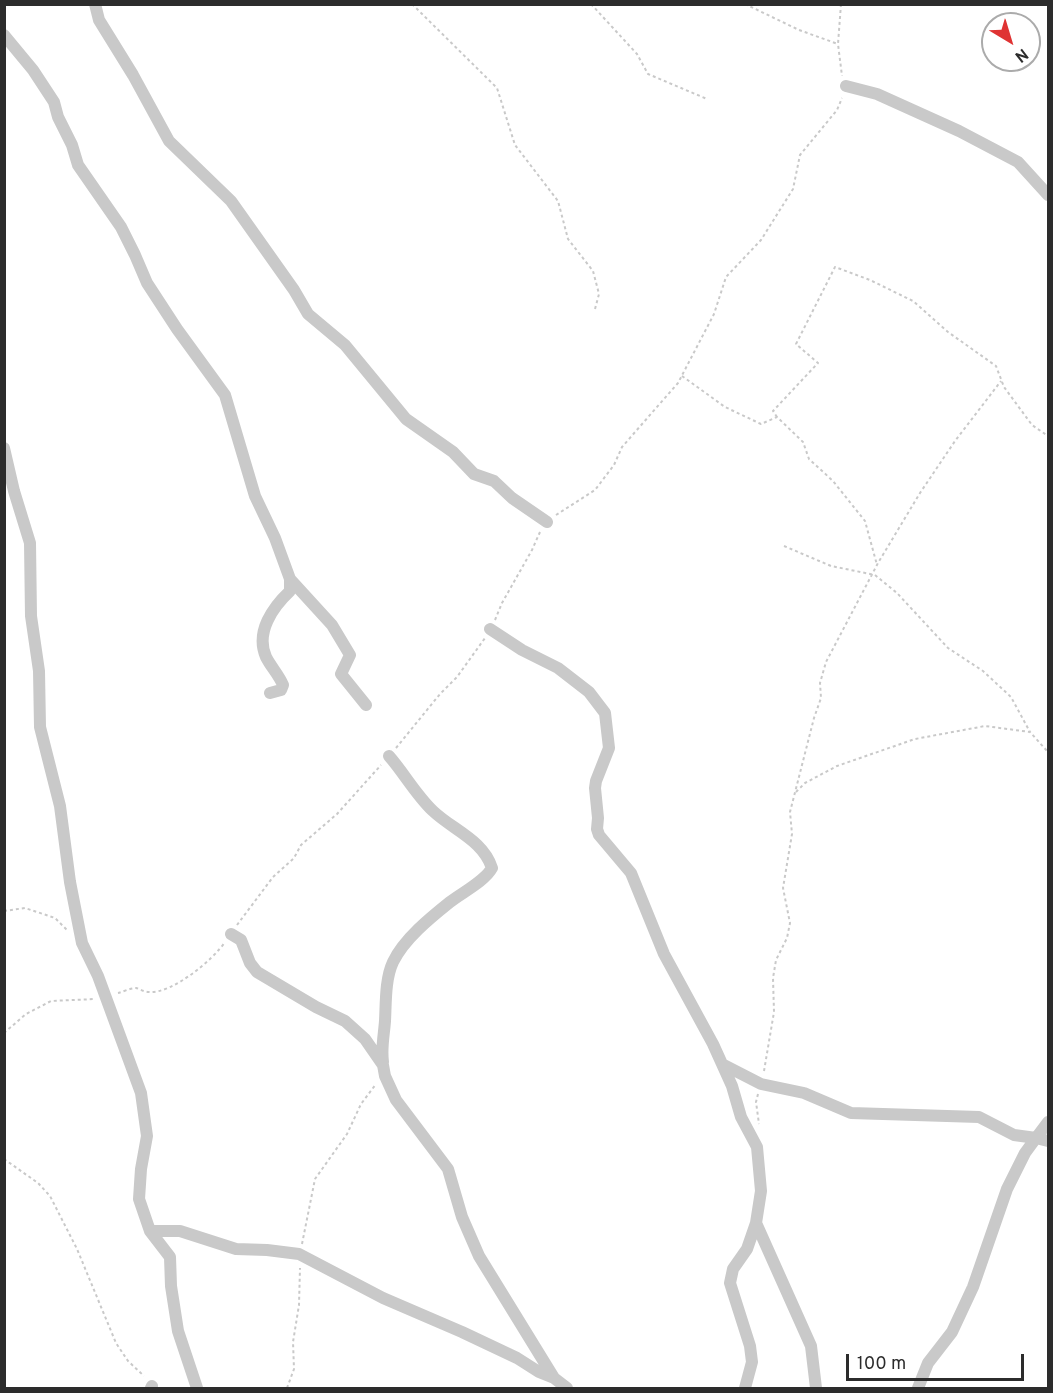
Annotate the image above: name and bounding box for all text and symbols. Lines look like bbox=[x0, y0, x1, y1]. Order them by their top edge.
north arrow bbox=[981, 12, 1041, 72]
text: N bbox=[1010, 43, 1032, 66]
scale bar bbox=[849, 1342, 1028, 1380]
text: 100 m bbox=[857, 1353, 906, 1376]

